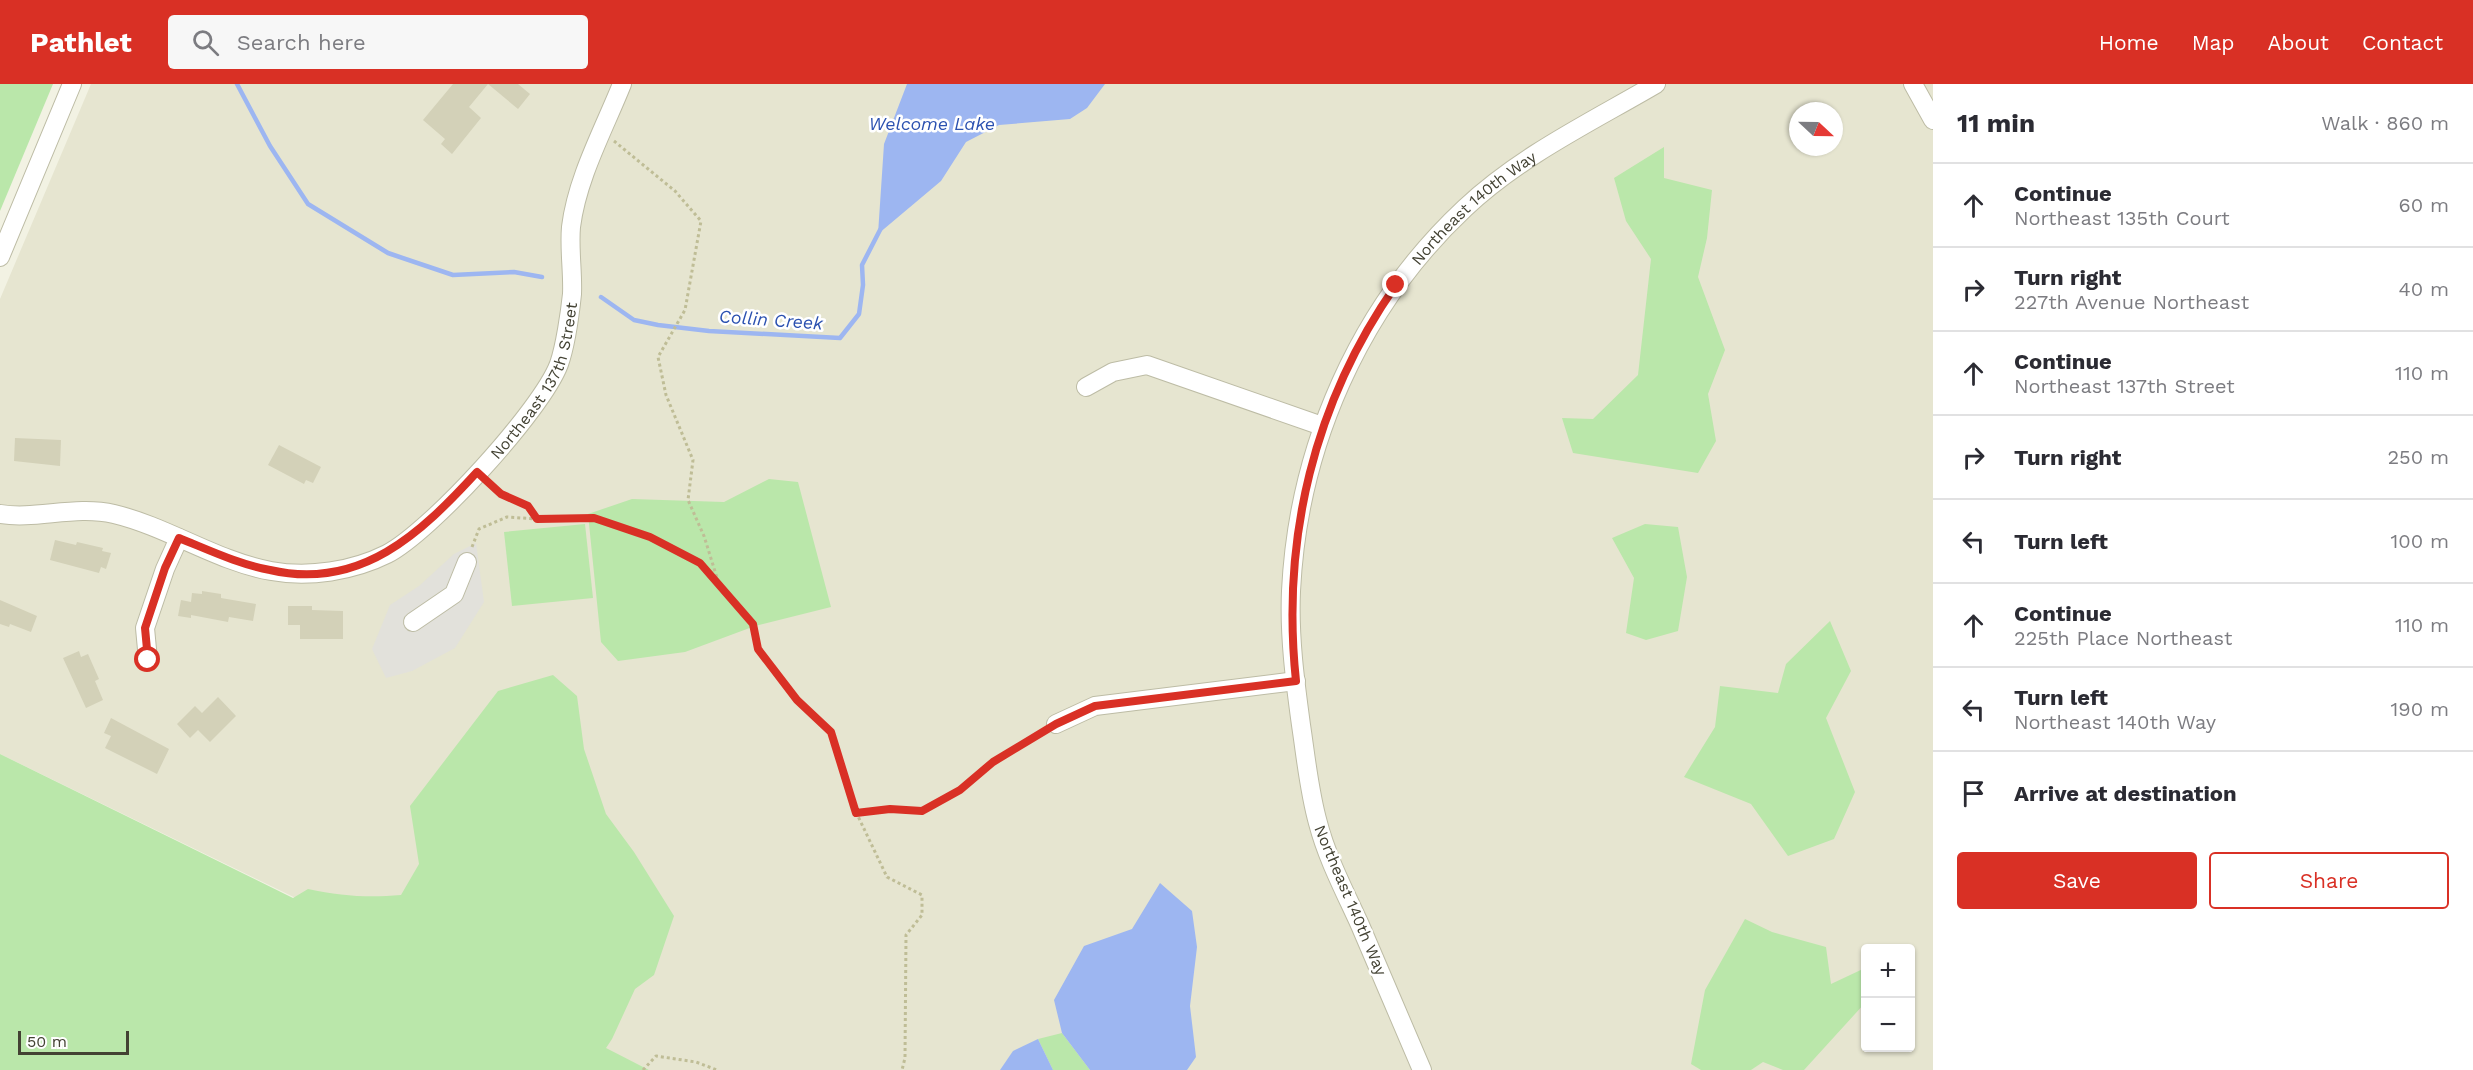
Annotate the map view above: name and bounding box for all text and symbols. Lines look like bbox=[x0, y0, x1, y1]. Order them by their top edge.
search box bbox=[168, 15, 588, 69]
text: Pathlet bbox=[30, 26, 132, 59]
icon: search bbox=[189, 26, 222, 59]
text: Search here bbox=[237, 30, 366, 55]
text: Home bbox=[2099, 30, 2159, 55]
text: Map bbox=[2192, 30, 2235, 55]
text: About bbox=[2268, 30, 2329, 55]
text: Contact bbox=[2362, 30, 2443, 55]
north arrow bbox=[1789, 102, 1843, 156]
text: 11 min bbox=[1957, 108, 2035, 138]
text: Walk · 860 m bbox=[2321, 111, 2449, 135]
water label: Welcome Lake bbox=[869, 113, 995, 134]
street label: Northeast 140th Way bbox=[1408, 147, 1540, 269]
text: Continue bbox=[2014, 181, 2112, 206]
icon: ahead bbox=[1957, 189, 1990, 222]
text: 60 m bbox=[2399, 193, 2449, 217]
text: Northeast 135th Court bbox=[2014, 206, 2230, 230]
text: Turn right bbox=[2014, 265, 2121, 290]
route end bbox=[1382, 271, 1408, 297]
icon: right bbox=[1957, 273, 1990, 306]
text: 40 m bbox=[2398, 277, 2449, 301]
text: 227th Avenue Northeast bbox=[2014, 290, 2249, 314]
street label: Northeast 137th Street bbox=[486, 301, 581, 463]
water label: Collin Creek bbox=[718, 305, 825, 334]
text: Continue bbox=[2014, 349, 2112, 374]
icon: ahead bbox=[1957, 357, 1990, 390]
text: 110 m bbox=[2395, 361, 2449, 385]
text: Northeast 137th Street bbox=[2014, 374, 2235, 398]
icon: right bbox=[1957, 441, 1990, 474]
text: Turn right bbox=[2014, 445, 2121, 470]
text: 250 m bbox=[2387, 445, 2449, 469]
icon: left bbox=[1957, 525, 1990, 558]
text: Turn left bbox=[2014, 529, 2108, 554]
text: 100 m bbox=[2390, 529, 2449, 553]
text: Continue bbox=[2014, 601, 2112, 626]
icon: ahead bbox=[1957, 609, 1990, 642]
text: 110 m bbox=[2395, 613, 2449, 637]
text: 225th Place Northeast bbox=[2014, 626, 2232, 650]
route start bbox=[134, 646, 160, 672]
text: Turn left bbox=[2014, 685, 2108, 710]
icon: left bbox=[1957, 693, 1990, 726]
text: 190 m bbox=[2391, 697, 2449, 721]
text: Northeast 140th Way bbox=[2014, 710, 2216, 734]
icon: arrive bbox=[1957, 777, 1990, 810]
text: Arrive at destination bbox=[2014, 781, 2237, 806]
street label: Northeast 140th Way bbox=[1310, 822, 1391, 979]
button: Save bbox=[1957, 852, 2197, 909]
button: Share bbox=[2209, 852, 2449, 909]
map controls bbox=[1861, 944, 1915, 1052]
button: + bbox=[1861, 944, 1915, 998]
button: − bbox=[1861, 998, 1915, 1052]
scale bar bbox=[18, 1028, 129, 1056]
text: 50 m bbox=[27, 1032, 67, 1051]

